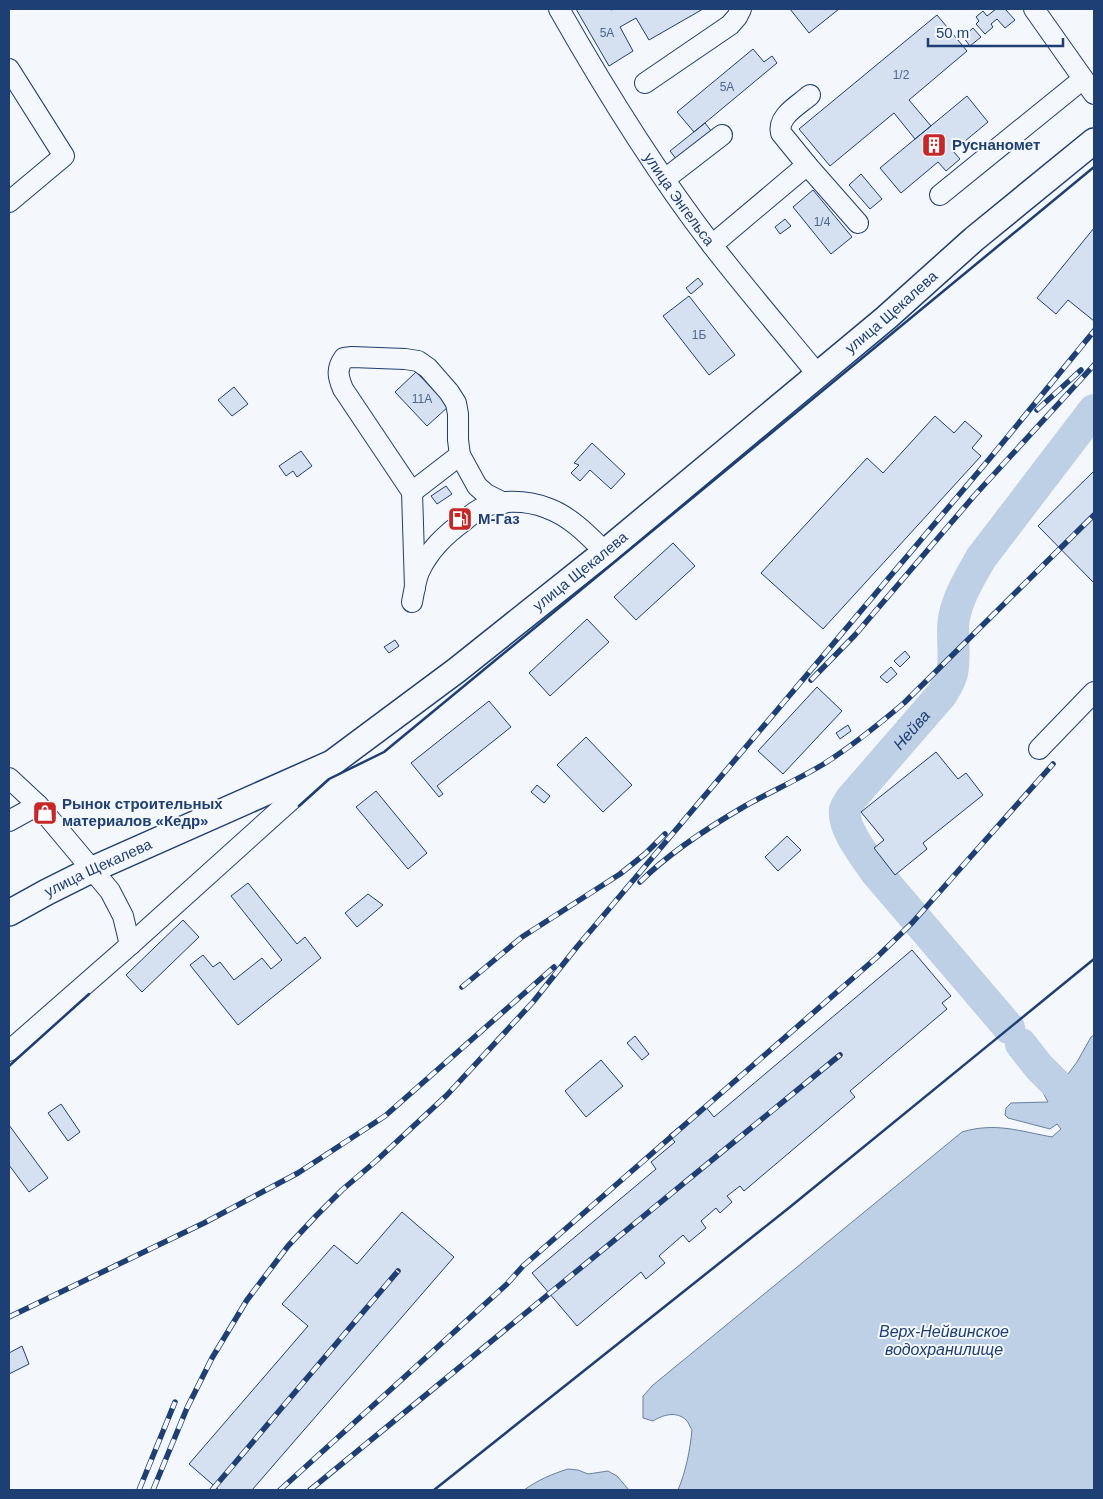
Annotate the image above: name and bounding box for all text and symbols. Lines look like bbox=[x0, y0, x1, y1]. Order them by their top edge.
scale bar bbox=[928, 15, 1063, 47]
text: 50 m bbox=[936, 24, 969, 41]
house number: 5А bbox=[600, 26, 614, 40]
house number: 1/2 bbox=[893, 68, 910, 82]
house number: 5А bbox=[720, 80, 734, 94]
building icon: Руснаномет bbox=[921, 132, 947, 158]
place label: Руснаномет bbox=[952, 136, 1040, 153]
street label: улица Энгельса bbox=[641, 149, 719, 249]
house number: 1/4 bbox=[814, 215, 831, 229]
street label: улица Щекалева bbox=[842, 267, 941, 356]
house number: 1Б bbox=[692, 328, 706, 342]
house number: 11А bbox=[412, 392, 432, 406]
fuel station icon: М-Газ bbox=[447, 506, 473, 532]
place label: М-Газ bbox=[478, 510, 520, 527]
street label: улица Щекалева bbox=[529, 528, 631, 614]
water label: Нейва bbox=[890, 707, 933, 753]
place label: Рынок строительных материалов «Кедр» bbox=[62, 795, 223, 829]
shop icon: Рынок строительных материалов «Кедр» bbox=[32, 800, 58, 826]
street label: улица Щекалева bbox=[42, 835, 155, 900]
water label: Верх-Нейвинское водохранилище bbox=[879, 1323, 1009, 1358]

